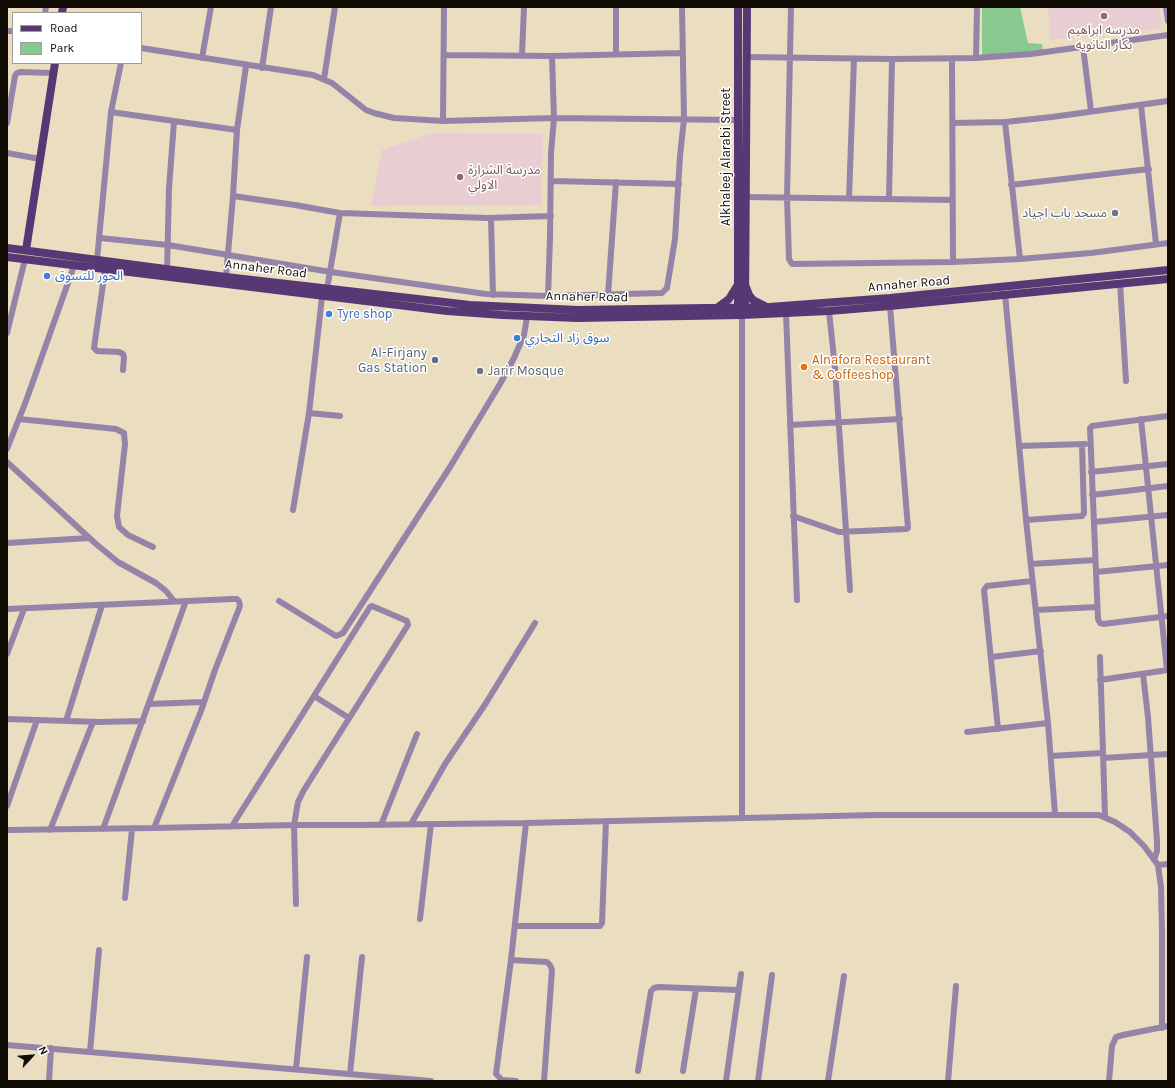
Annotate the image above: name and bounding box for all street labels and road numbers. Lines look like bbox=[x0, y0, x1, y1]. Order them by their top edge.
street label: Alkhaleej Alarabi Street bbox=[718, 88, 734, 226]
street label: Annaher Road bbox=[224, 256, 308, 282]
street label: Annaher Road bbox=[867, 273, 951, 295]
street label: Annaher Road bbox=[546, 288, 628, 306]

